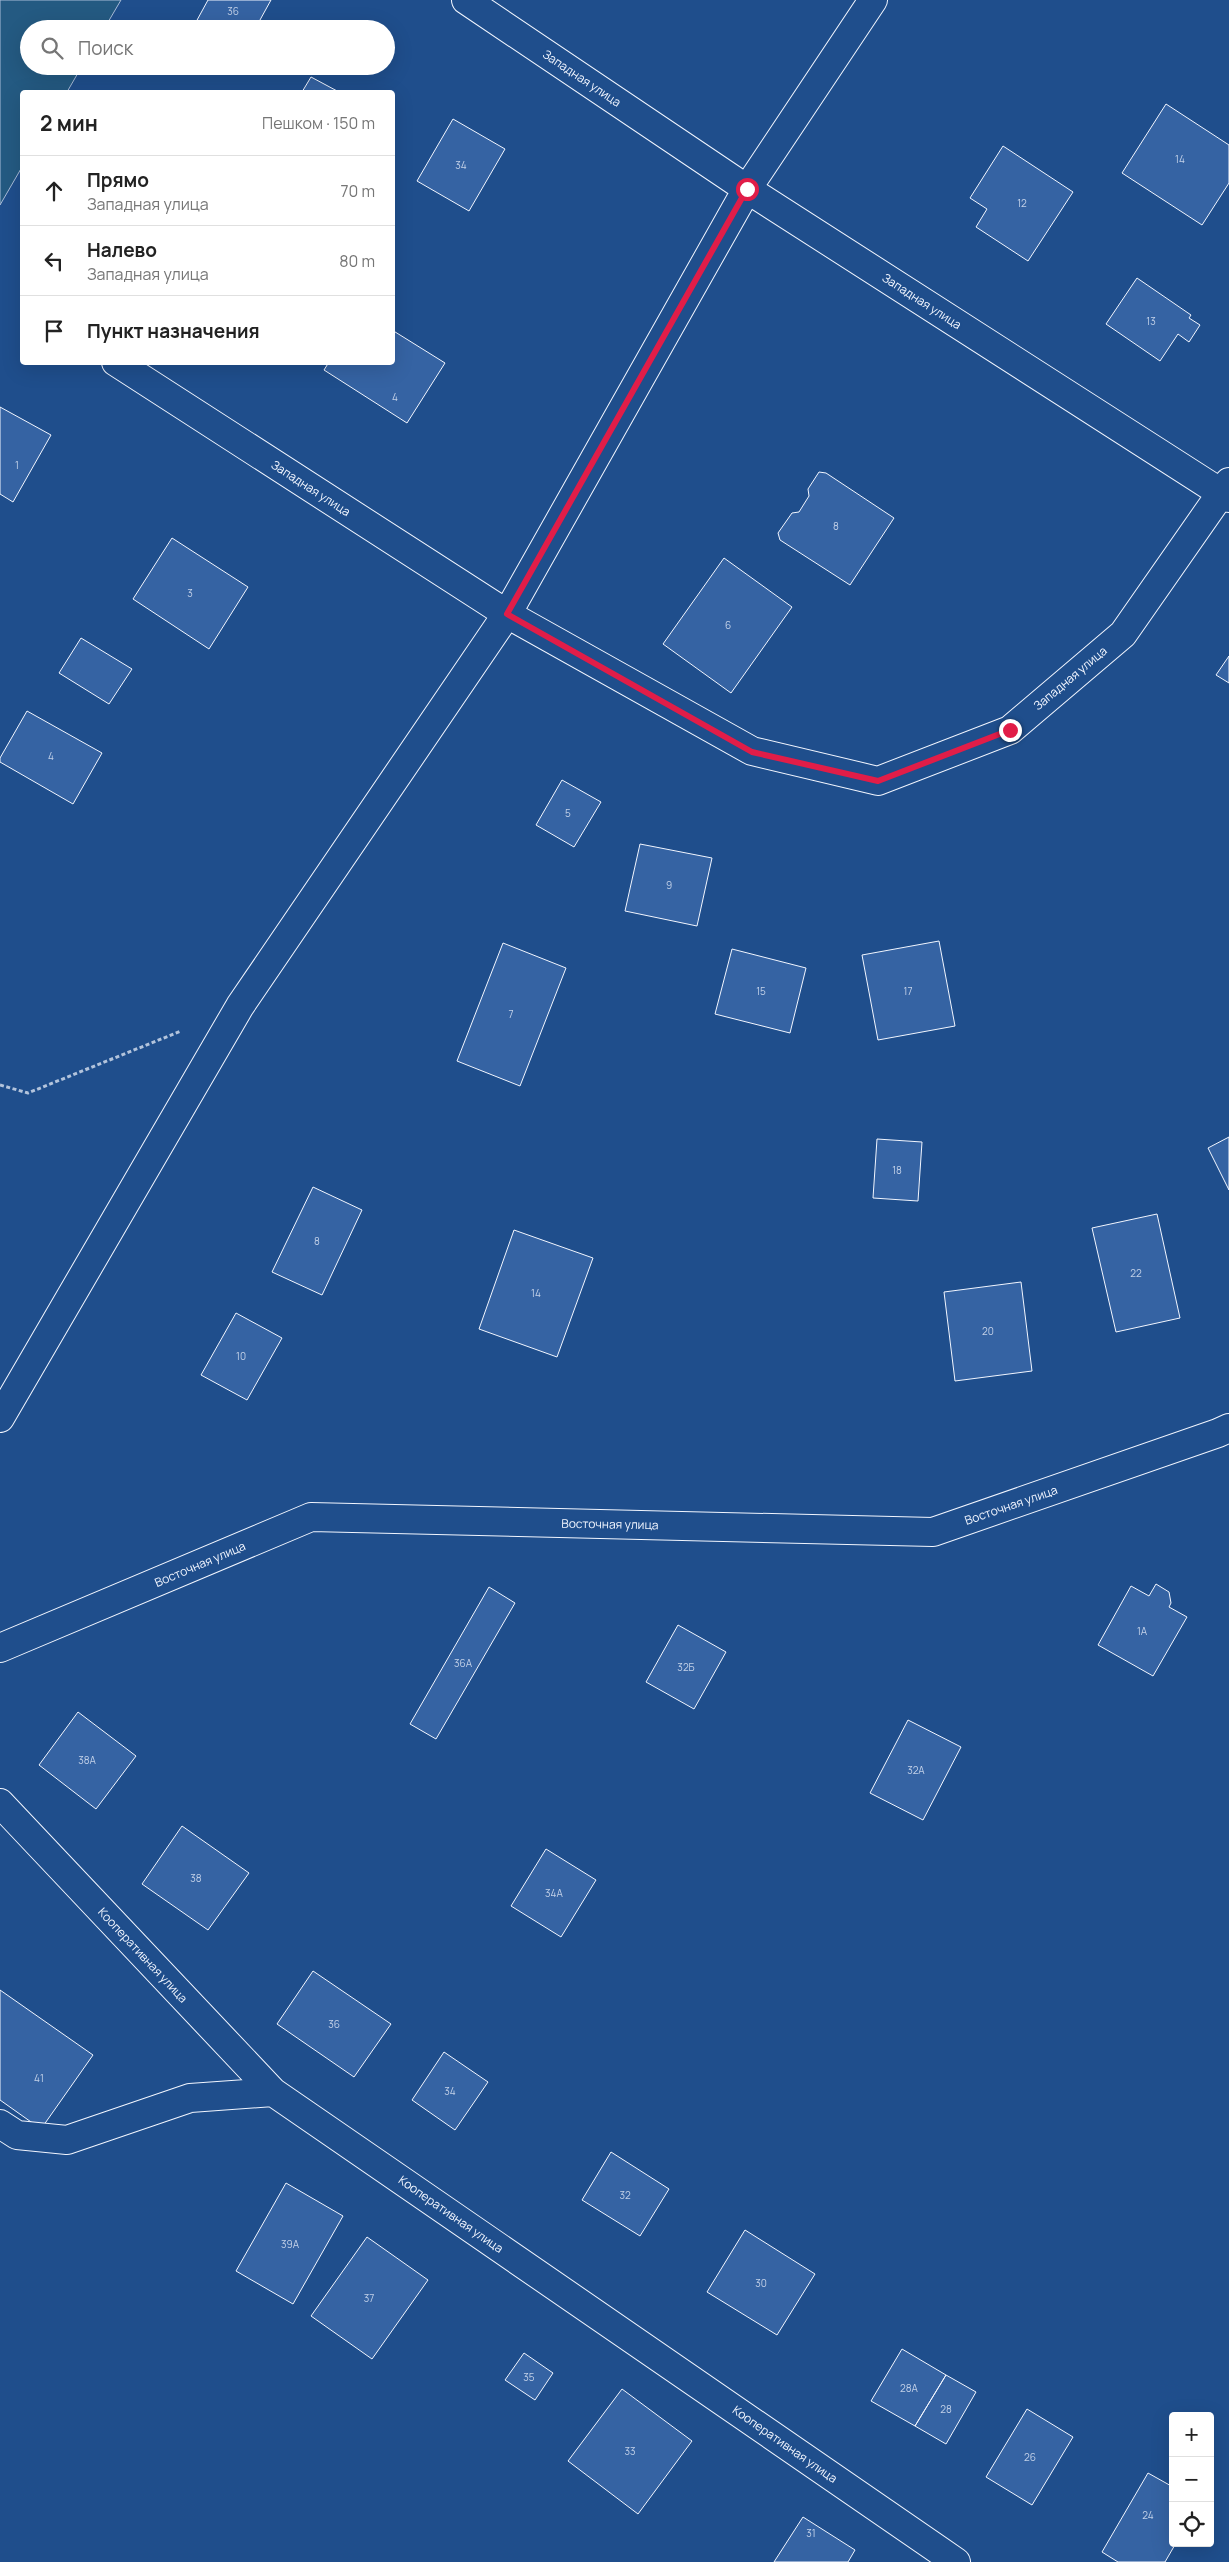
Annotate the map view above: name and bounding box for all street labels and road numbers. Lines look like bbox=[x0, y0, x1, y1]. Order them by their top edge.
street label: Западная улица bbox=[539, 45, 625, 111]
street label: Западная улица bbox=[879, 269, 965, 333]
street label: Западная улица bbox=[268, 456, 354, 520]
street label: Западная улица bbox=[1030, 642, 1110, 714]
street label: Восточная улица bbox=[962, 1481, 1060, 1529]
street label: Восточная улица bbox=[561, 1515, 659, 1533]
street label: Восточная улица bbox=[152, 1537, 248, 1591]
street label: Кооперативная улица bbox=[94, 1904, 192, 2006]
street label: Кооперативная улица bbox=[395, 2171, 507, 2257]
street label: Кооперативная улица bbox=[729, 2401, 841, 2487]

